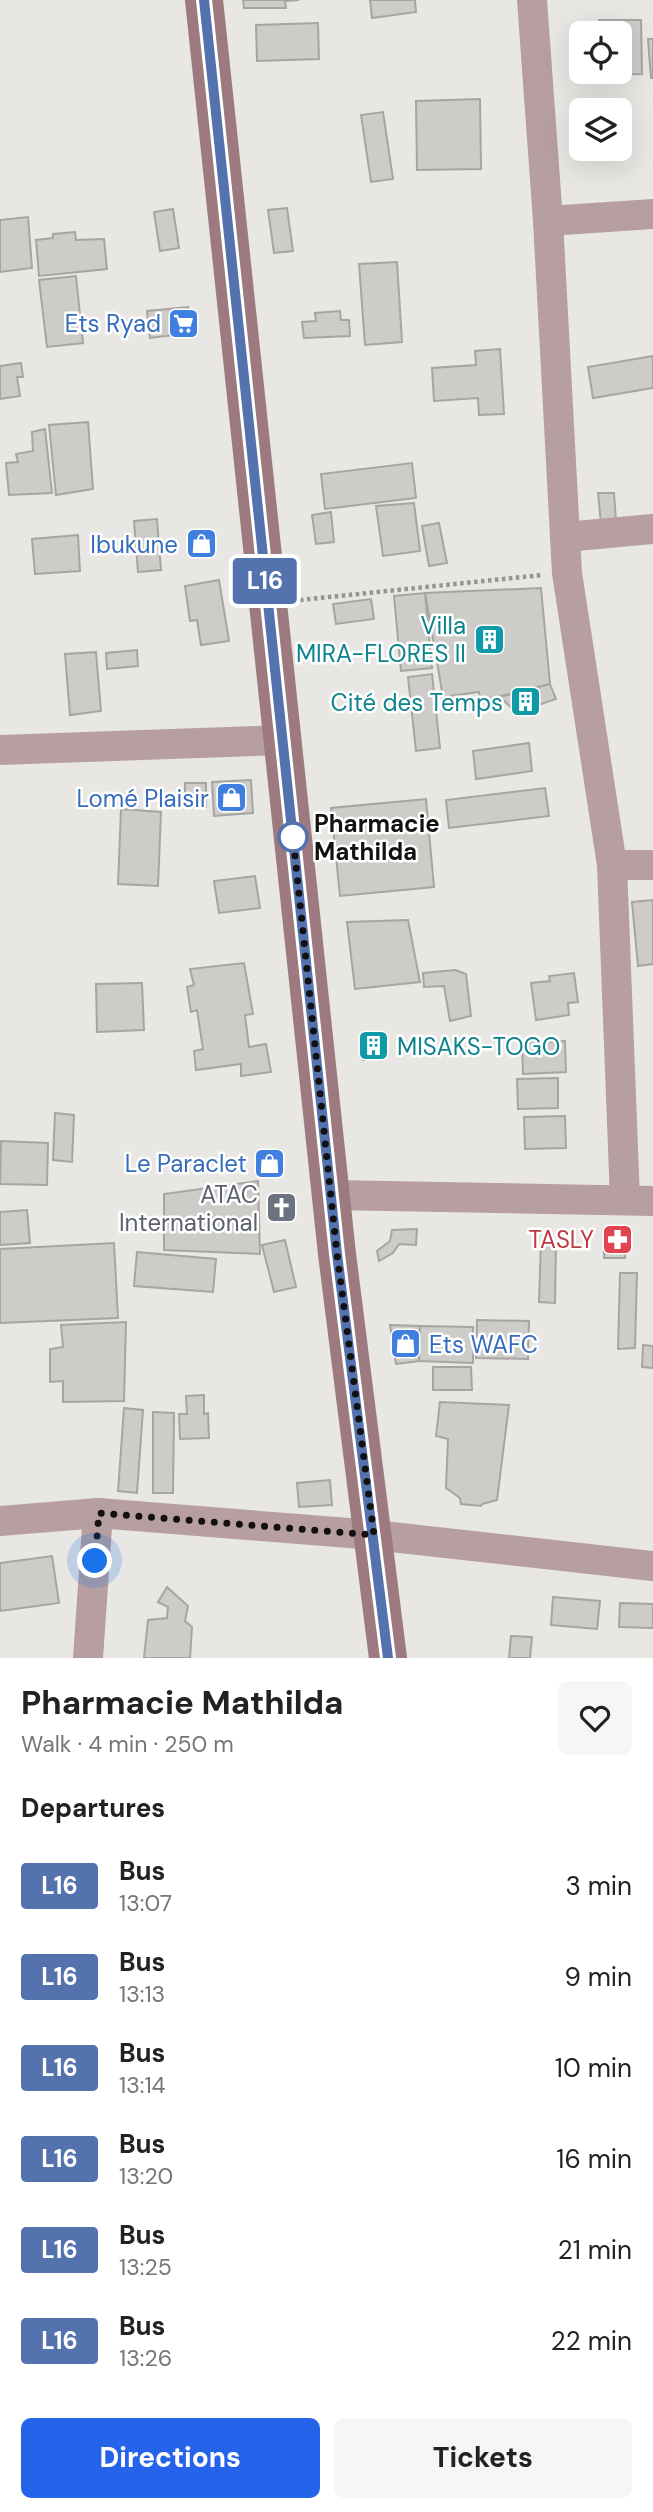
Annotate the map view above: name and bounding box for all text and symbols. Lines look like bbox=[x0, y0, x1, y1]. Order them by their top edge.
map controls bbox=[569, 21, 632, 161]
button: locate bbox=[569, 21, 632, 84]
button: layers bbox=[569, 98, 632, 161]
supermarket icon: Ets Ryad bbox=[167, 306, 201, 340]
place label: Ets Ryad bbox=[65, 308, 161, 339]
shop icon: Ibukune bbox=[184, 527, 218, 561]
place label: Ibukune bbox=[90, 529, 178, 560]
line badge: L16 bbox=[225, 558, 305, 604]
text: L16 bbox=[247, 565, 283, 596]
place label: Villa MIRA-FLORES II bbox=[296, 610, 466, 669]
building icon: Villa MIRA-FLORES II bbox=[472, 622, 506, 656]
building icon: Cité des Temps bbox=[509, 685, 543, 719]
place label: Cité des Temps bbox=[330, 687, 503, 718]
shop icon: Lomé Plaisir bbox=[215, 781, 249, 815]
place label: Lomé Plaisir bbox=[76, 783, 209, 814]
place label: Pharmacie Mathilda bbox=[314, 808, 440, 867]
marker: Pharmacie Mathilda bbox=[278, 822, 308, 852]
building icon: MISAKS-TOGO bbox=[357, 1029, 391, 1063]
place label: MISAKS-TOGO bbox=[397, 1031, 560, 1062]
shop icon: Le Paraclet bbox=[253, 1146, 287, 1180]
place label: Le Paraclet bbox=[125, 1148, 247, 1179]
place label: ATAC International bbox=[119, 1179, 258, 1238]
church icon: ATAC International bbox=[264, 1191, 298, 1225]
pharmacy icon: TASLY bbox=[600, 1222, 634, 1256]
place label: TASLY bbox=[528, 1224, 594, 1255]
shop icon: Ets WAFC bbox=[389, 1327, 423, 1361]
place label: Ets WAFC bbox=[429, 1329, 538, 1360]
your location bbox=[77, 1543, 112, 1578]
text: Pharmacie Mathilda bbox=[21, 1681, 343, 1724]
button: heart bbox=[558, 1681, 632, 1755]
text: Walk · 4 min · 250 m bbox=[21, 1729, 234, 1759]
text: Departures bbox=[21, 1791, 165, 1825]
text: Bus bbox=[119, 1854, 165, 1888]
text: 3 min bbox=[565, 1869, 632, 1903]
text: L16 bbox=[41, 1870, 78, 1901]
text: 13:07 bbox=[119, 1888, 172, 1918]
text: Bus bbox=[119, 1945, 165, 1979]
text: 9 min bbox=[564, 1960, 632, 1994]
text: L16 bbox=[41, 1961, 78, 1992]
text: 13:13 bbox=[119, 1979, 165, 2009]
text: Bus bbox=[119, 2036, 165, 2070]
text: 10 min bbox=[555, 2051, 632, 2085]
text: L16 bbox=[41, 2052, 78, 2083]
text: 13:14 bbox=[119, 2070, 166, 2100]
text: Bus bbox=[119, 2127, 165, 2161]
text: 16 min bbox=[556, 2142, 632, 2176]
text: L16 bbox=[41, 2143, 78, 2174]
text: 13:20 bbox=[119, 2161, 173, 2191]
text: Bus bbox=[119, 2218, 165, 2252]
text: 21 min bbox=[558, 2233, 632, 2267]
text: L16 bbox=[41, 2234, 78, 2265]
text: 13:25 bbox=[119, 2252, 172, 2282]
text: Bus bbox=[119, 2309, 165, 2343]
text: 22 min bbox=[551, 2324, 632, 2358]
text: L16 bbox=[41, 2325, 78, 2356]
text: 13:26 bbox=[119, 2343, 172, 2373]
button: Directions bbox=[21, 2418, 320, 2498]
button: Tickets bbox=[334, 2418, 632, 2498]

